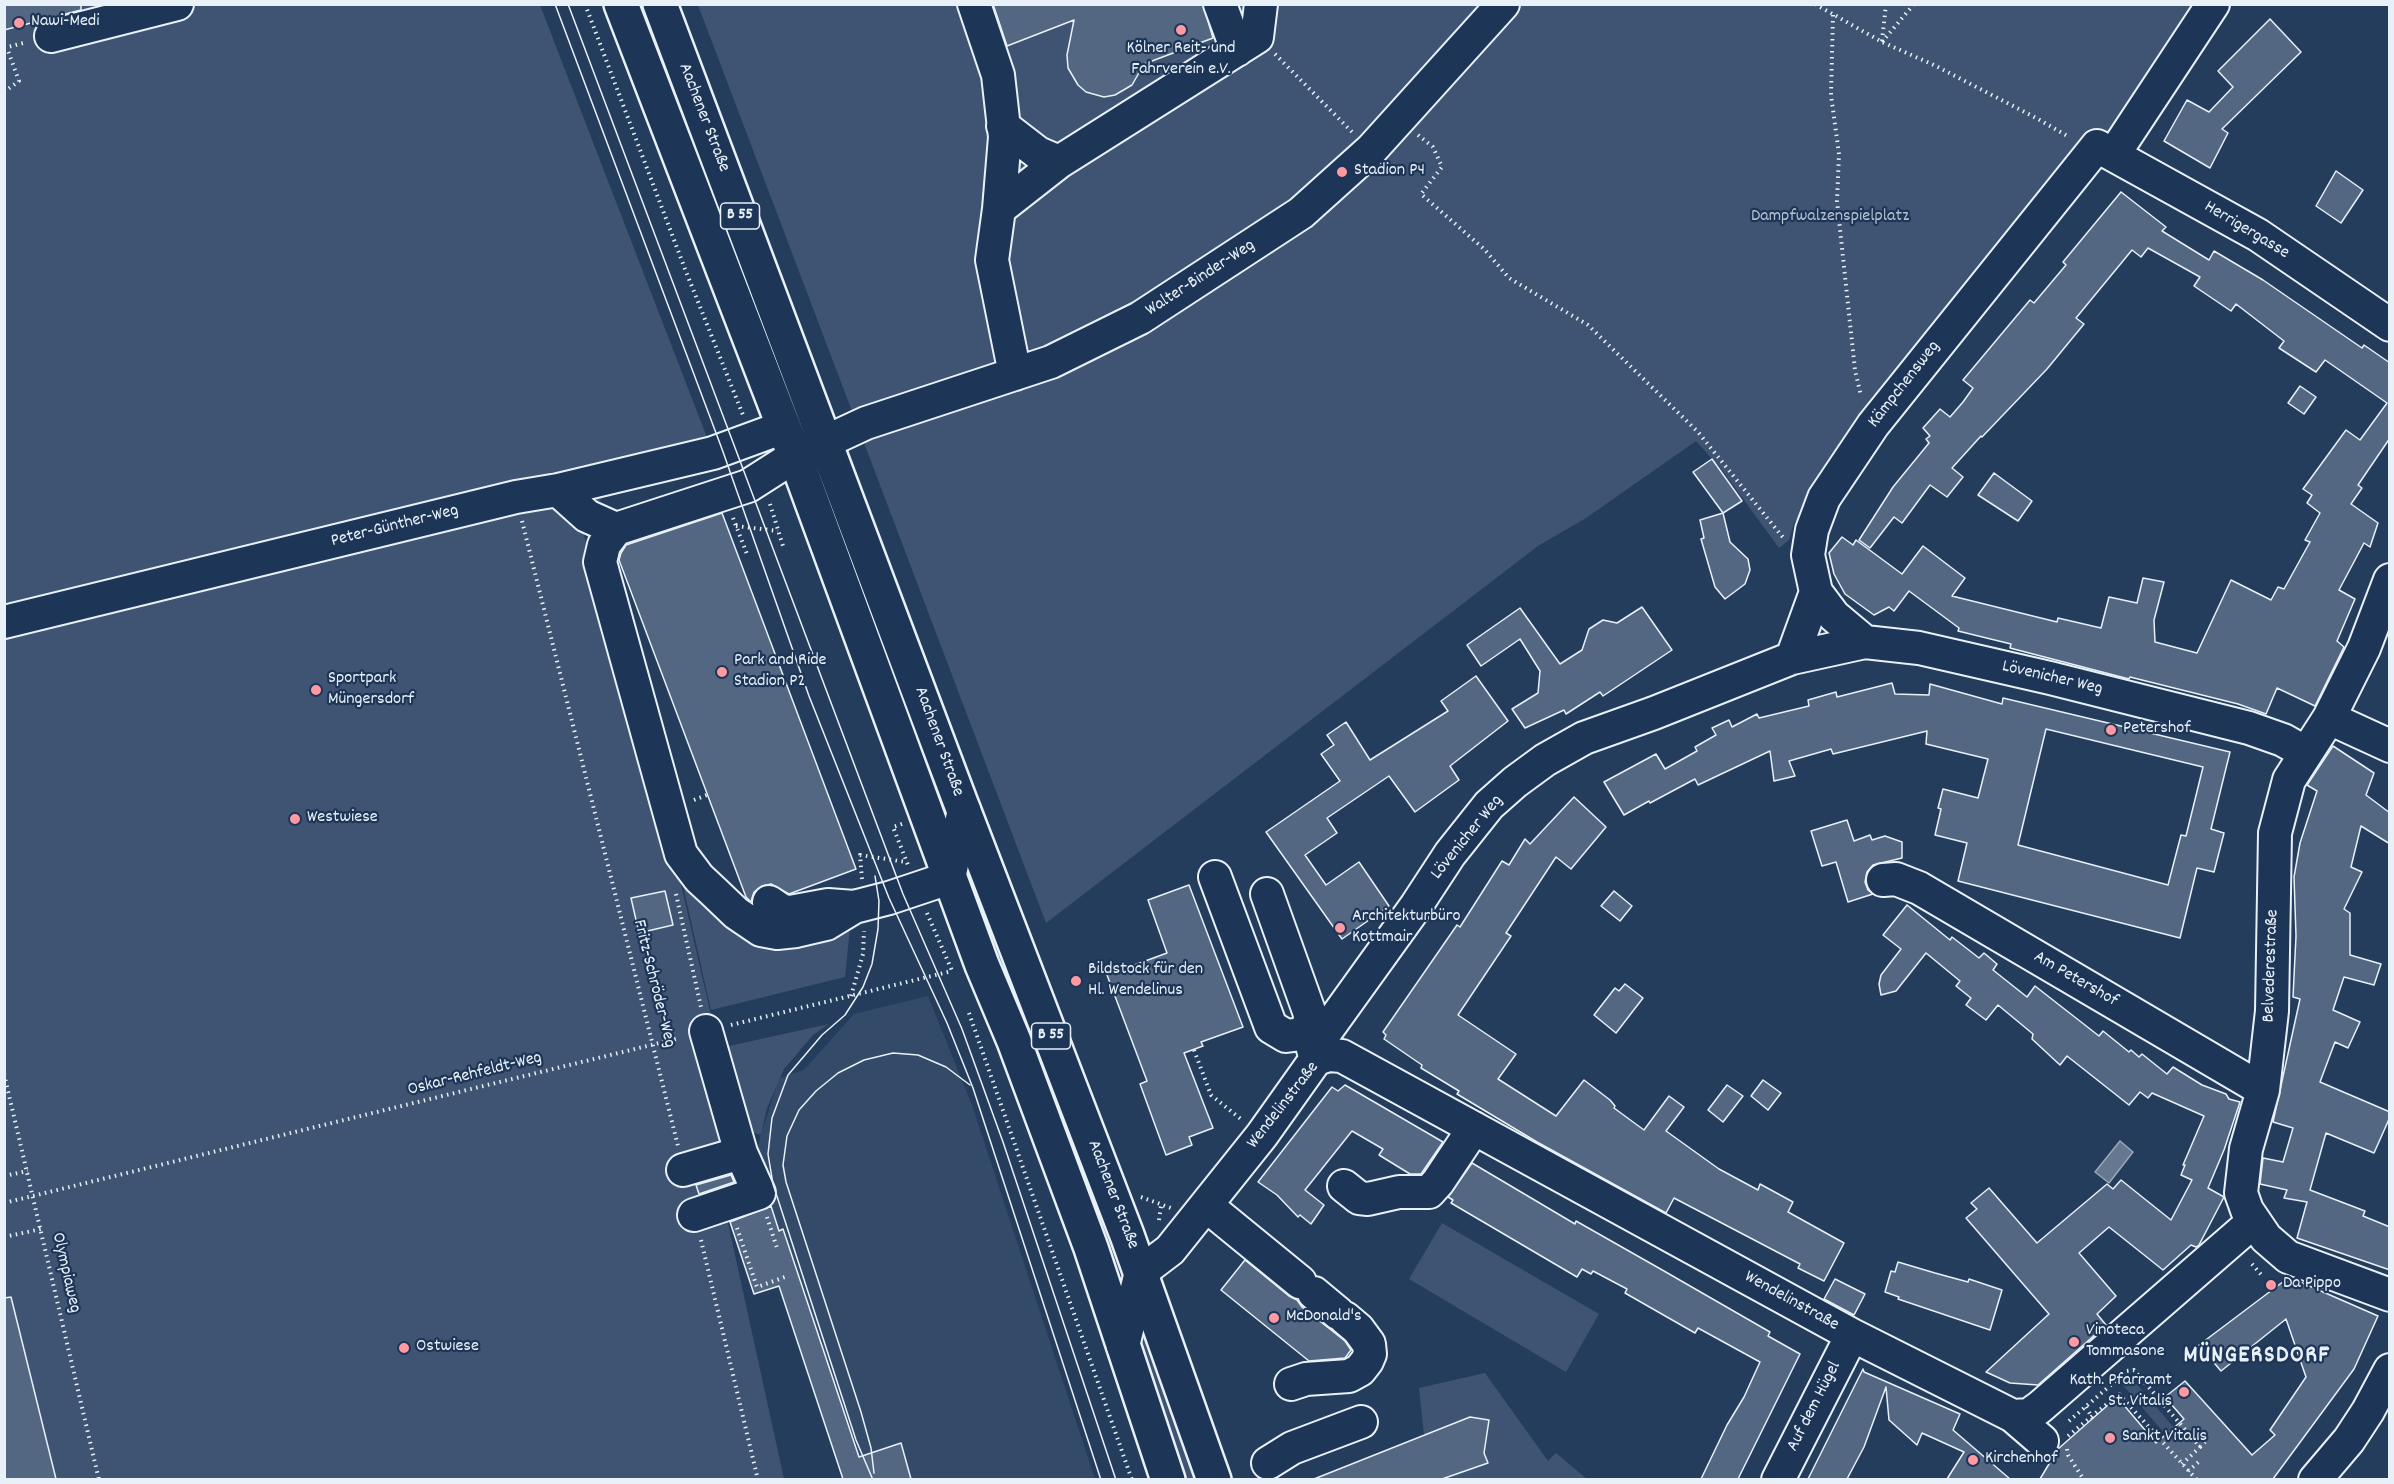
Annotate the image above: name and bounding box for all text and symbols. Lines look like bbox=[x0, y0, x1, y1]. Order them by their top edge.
place label: Nawi-Medi bbox=[31, 12, 100, 34]
marker: Nawi-Medi bbox=[12, 16, 26, 30]
marker: Kölner Reit- und Fahrverein e.V. bbox=[1174, 23, 1188, 37]
place label: Kölner Reit- und Fahrverein e.V. bbox=[1126, 39, 1236, 82]
street label: Aachener Straße bbox=[672, 61, 734, 175]
place label: Stadion P4 bbox=[1354, 161, 1425, 183]
marker: Stadion P4 bbox=[1335, 165, 1349, 179]
street label: Herrigergasse bbox=[2199, 197, 2293, 265]
road number: B 55 bbox=[720, 203, 760, 229]
park label: Dampfwalzenspielplatz bbox=[1751, 207, 1909, 229]
street label: Walter-Binder-Weg bbox=[1142, 236, 1260, 322]
street label: Kämpchensweg bbox=[1864, 337, 1946, 433]
street label: Peter-Günther-Weg bbox=[329, 501, 461, 553]
place label: Park and Ride Stadion P2 bbox=[734, 651, 827, 694]
street label: Lövenicher Weg bbox=[2000, 657, 2104, 701]
marker: Park and Ride Stadion P2 bbox=[715, 665, 729, 679]
place label: Sportpark Müngersdorf bbox=[328, 669, 414, 712]
marker: Sportpark Müngersdorf bbox=[309, 683, 323, 697]
street label: Aachener Straße bbox=[908, 684, 968, 800]
place label: Petershof bbox=[2123, 719, 2190, 741]
marker: Petershof bbox=[2104, 723, 2118, 737]
street label: Lövenicher Weg bbox=[1427, 791, 1509, 885]
place label: Westwiese bbox=[307, 808, 378, 830]
marker: Westwiese bbox=[288, 812, 302, 826]
place label: Architekturbüro Kottmair bbox=[1352, 907, 1461, 950]
street label: Belvederestraße bbox=[2259, 909, 2285, 1023]
street label: Fritz-Schröder-Weg bbox=[627, 918, 679, 1050]
marker: Architekturbüro Kottmair bbox=[1333, 921, 1347, 935]
street label: Am Petershof bbox=[2029, 947, 2121, 1013]
place label: Bildstock für den Hl. Wendelinus bbox=[1088, 960, 1203, 1002]
marker: Bildstock für den Hl. Wendelinus bbox=[1069, 974, 1083, 988]
road number: B 55 bbox=[1032, 1023, 1070, 1049]
street label: Oskar-Rehfeldt-Weg bbox=[406, 1048, 544, 1102]
street label: Wendelinstraße bbox=[1243, 1058, 1325, 1154]
street label: Aachener Straße bbox=[1081, 1138, 1143, 1252]
street label: Olympiaweg bbox=[45, 1231, 85, 1315]
street label: Wendelinstraße bbox=[1740, 1267, 1842, 1337]
place label: Da Pippo bbox=[2283, 1274, 2341, 1296]
marker: Da Pippo bbox=[2264, 1278, 2278, 1292]
place label: McDonald's bbox=[1286, 1307, 1362, 1329]
marker: McDonald's bbox=[1267, 1311, 1281, 1325]
place label: Vinoteca Tommasone bbox=[2086, 1321, 2165, 1364]
marker: Vinoteca Tommasone bbox=[2067, 1335, 2081, 1349]
place label: Ostwiese bbox=[416, 1337, 479, 1359]
marker: Ostwiese bbox=[397, 1341, 411, 1355]
district label: MÜNGERSDORF bbox=[2183, 1344, 2331, 1372]
street label: Auf dem Hügel bbox=[1783, 1358, 1847, 1456]
place label: Kath. Pfarramt St. Vitalis bbox=[2069, 1371, 2172, 1414]
marker: Kath. Pfarramt St. Vitalis bbox=[2177, 1385, 2191, 1399]
place label: Sankt Vitalis bbox=[2122, 1427, 2207, 1449]
marker: Sankt Vitalis bbox=[2103, 1431, 2117, 1445]
place label: Kirchenhof bbox=[1985, 1449, 2058, 1471]
marker: Kirchenhof bbox=[1966, 1453, 1980, 1467]

